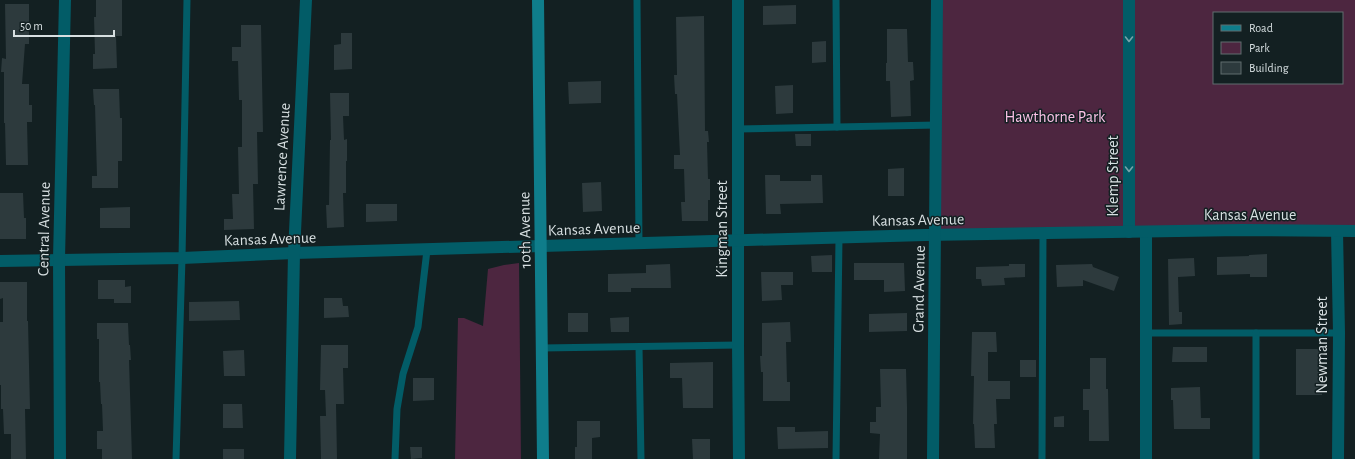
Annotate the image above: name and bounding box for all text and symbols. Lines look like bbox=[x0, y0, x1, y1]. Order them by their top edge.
scale bar bbox=[14, 12, 114, 38]
legend bbox=[1213, 12, 1343, 84]
text: 50 m bbox=[20, 20, 43, 32]
text: Road bbox=[1249, 22, 1273, 34]
one-way arrow bbox=[1125, 36, 1133, 42]
text: Park bbox=[1249, 42, 1270, 54]
text: Building bbox=[1249, 62, 1289, 74]
street label: Lawrence Avenue bbox=[271, 103, 293, 211]
park label: Hawthorne Park bbox=[1005, 109, 1106, 125]
street label: Klemp Street bbox=[1105, 135, 1121, 217]
one-way arrow bbox=[1125, 166, 1133, 172]
street label: Kingman Street bbox=[714, 180, 730, 278]
street label: Central Avenue bbox=[35, 182, 53, 276]
street label: 10th Avenue bbox=[516, 192, 534, 268]
street label: Kansas Avenue bbox=[1204, 207, 1296, 223]
street label: Kansas Avenue bbox=[872, 211, 964, 229]
street label: Kansas Avenue bbox=[547, 219, 641, 239]
street label: Kansas Avenue bbox=[223, 229, 317, 249]
street label: Grand Avenue bbox=[910, 245, 928, 333]
street label: Newman Street bbox=[1314, 296, 1330, 394]

